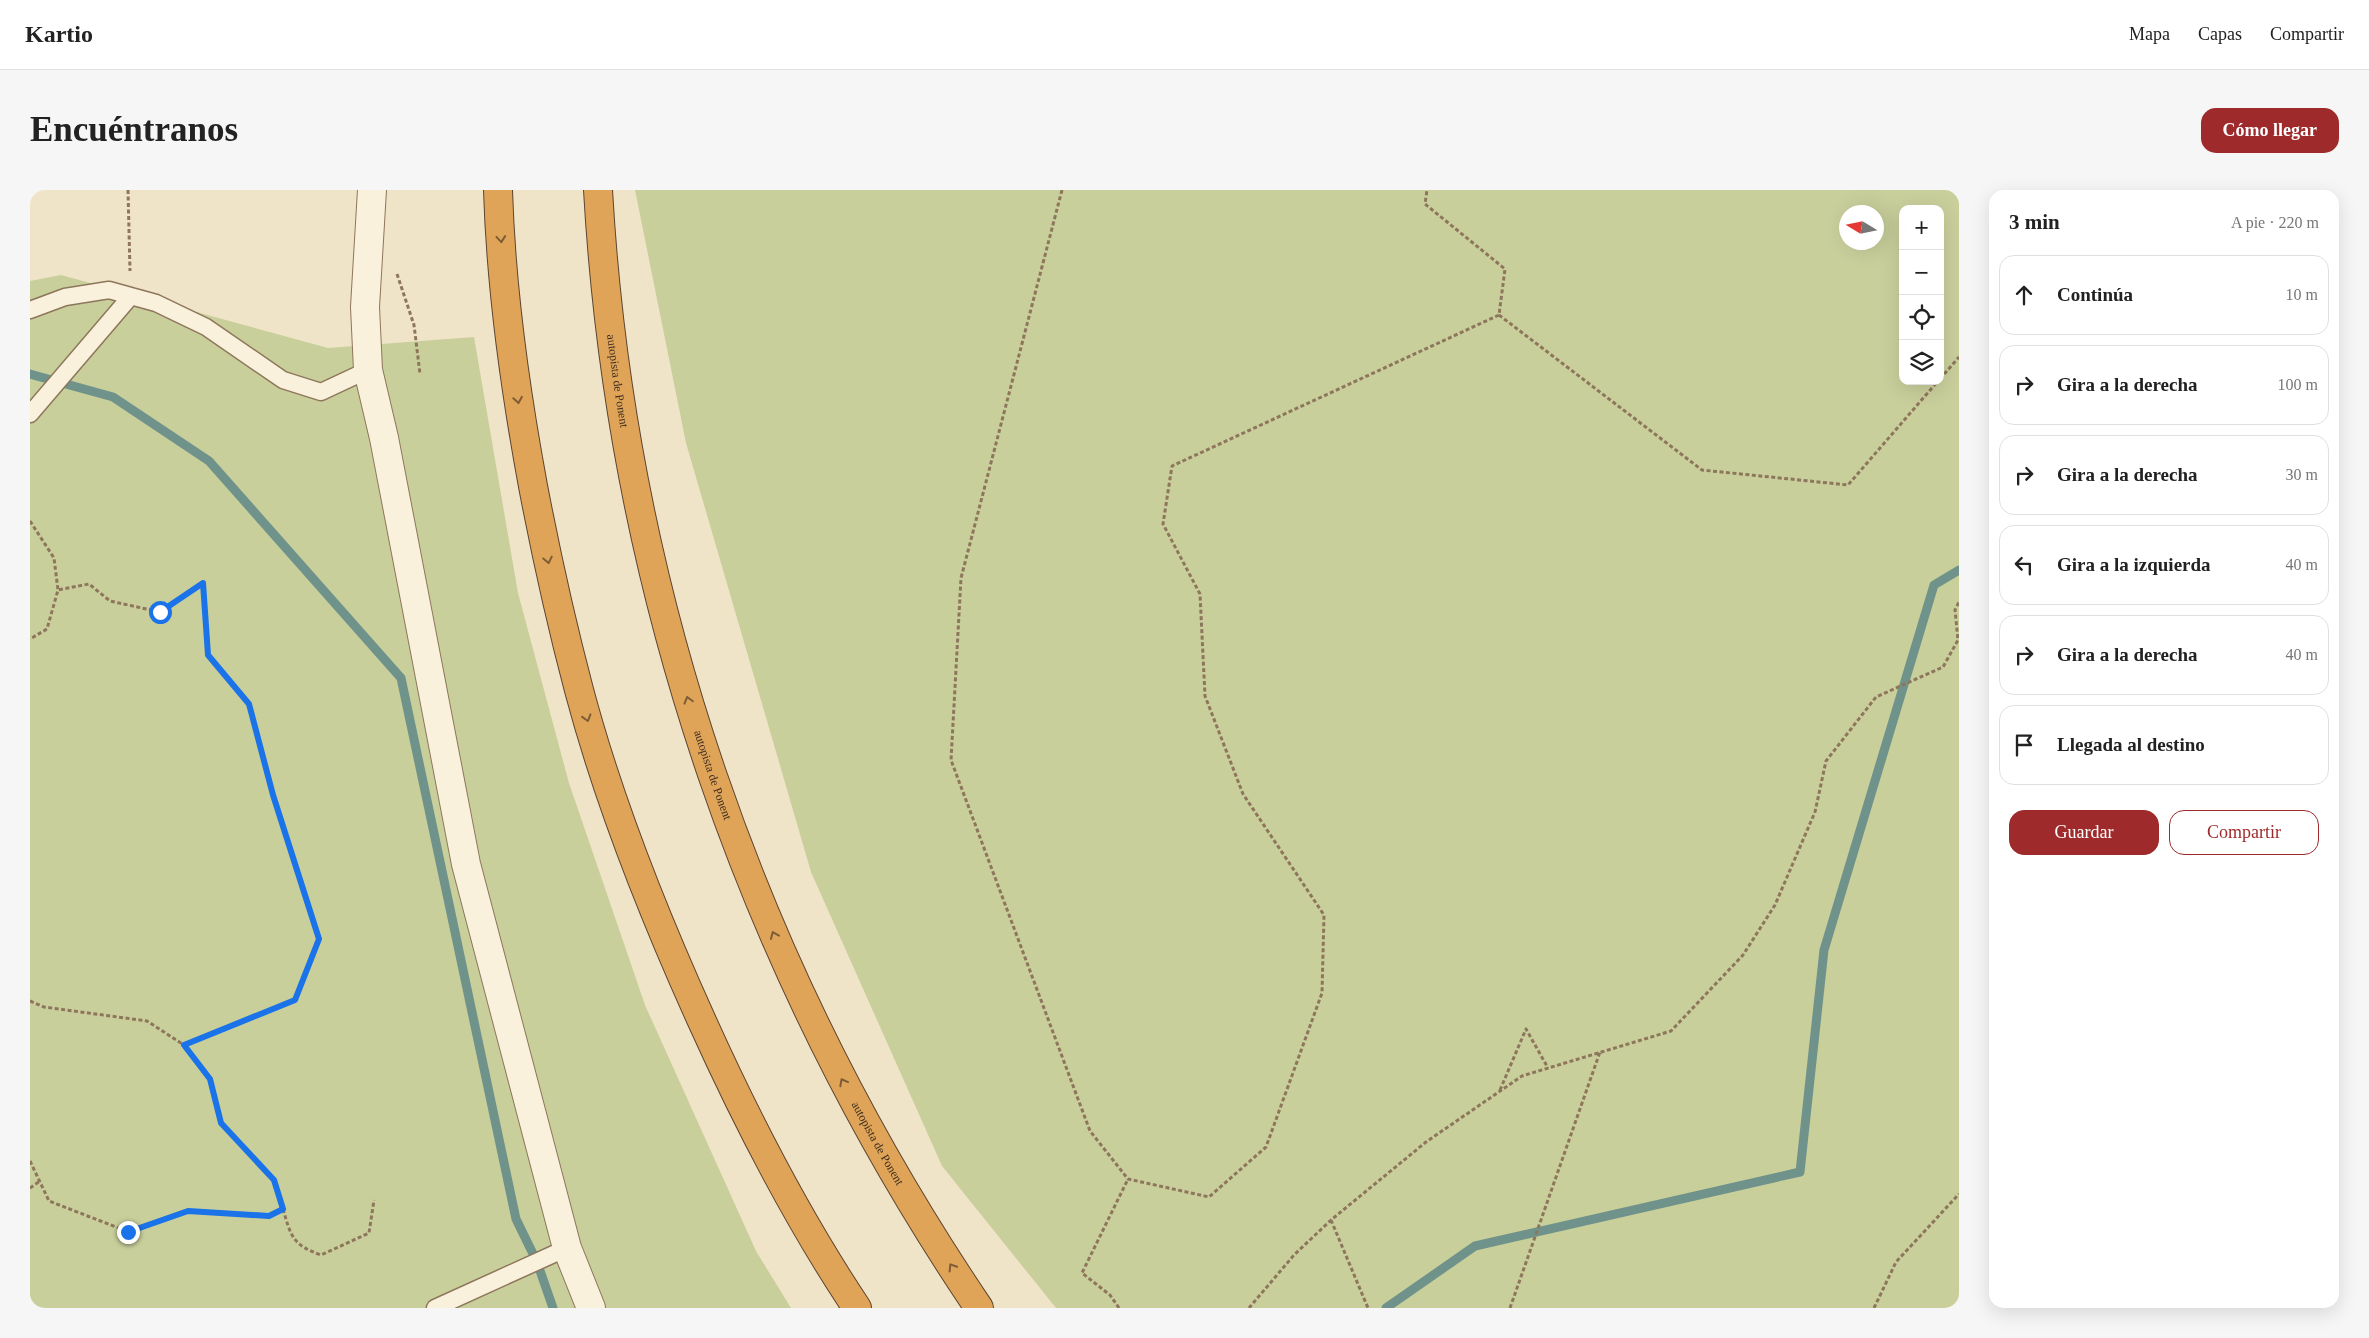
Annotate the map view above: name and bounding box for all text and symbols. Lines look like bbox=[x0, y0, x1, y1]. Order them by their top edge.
text: Kartio bbox=[25, 21, 93, 47]
text: Mapa bbox=[2129, 24, 2170, 44]
text: Capas bbox=[2198, 24, 2242, 44]
text: Compartir bbox=[2270, 24, 2344, 44]
button: Cómo llegar bbox=[2201, 108, 2339, 153]
text: Encuéntranos bbox=[30, 110, 238, 149]
north arrow bbox=[1839, 205, 1884, 250]
map controls bbox=[1899, 205, 1944, 385]
button: + bbox=[1899, 205, 1944, 250]
text: 3 min bbox=[2009, 210, 2060, 234]
text: A pie · 220 m bbox=[2231, 214, 2319, 231]
one-way arrow bbox=[495, 235, 506, 243]
button: − bbox=[1899, 250, 1944, 295]
icon: ahead bbox=[2010, 281, 2038, 309]
text: Continúa bbox=[2057, 284, 2133, 305]
text: 10 m bbox=[2286, 286, 2318, 303]
button: locate bbox=[1899, 295, 1944, 340]
street label: autopista de Ponent bbox=[604, 334, 632, 429]
button: layers bbox=[1899, 340, 1944, 385]
icon: right bbox=[2010, 371, 2038, 399]
text: Gira a la derecha bbox=[2057, 374, 2198, 395]
text: 100 m bbox=[2278, 376, 2318, 393]
one-way arrow bbox=[513, 396, 523, 404]
icon: right bbox=[2010, 461, 2038, 489]
text: Gira a la derecha bbox=[2057, 464, 2198, 485]
text: 30 m bbox=[2286, 466, 2318, 483]
icon: left bbox=[2010, 551, 2038, 579]
text: Gira a la izquierda bbox=[2057, 554, 2211, 575]
one-way arrow bbox=[542, 555, 553, 564]
text: 40 m bbox=[2286, 556, 2318, 573]
route start bbox=[149, 601, 172, 624]
icon: right bbox=[2010, 641, 2038, 669]
text: Gira a la derecha bbox=[2057, 644, 2198, 665]
text: 40 m bbox=[2286, 646, 2318, 663]
one-way arrow bbox=[683, 696, 694, 705]
one-way arrow bbox=[582, 713, 592, 721]
street label: autopista de Ponent bbox=[691, 728, 735, 822]
icon: arrive bbox=[2010, 731, 2038, 759]
text: Llegada al destino bbox=[2057, 734, 2205, 755]
button: Guardar bbox=[2009, 810, 2159, 855]
button: Compartir bbox=[2169, 810, 2319, 855]
one-way arrow bbox=[769, 931, 780, 940]
one-way arrow bbox=[839, 1078, 849, 1087]
street label: autopista de Ponent bbox=[849, 1099, 907, 1188]
route end bbox=[117, 1221, 140, 1244]
one-way arrow bbox=[949, 1264, 958, 1273]

